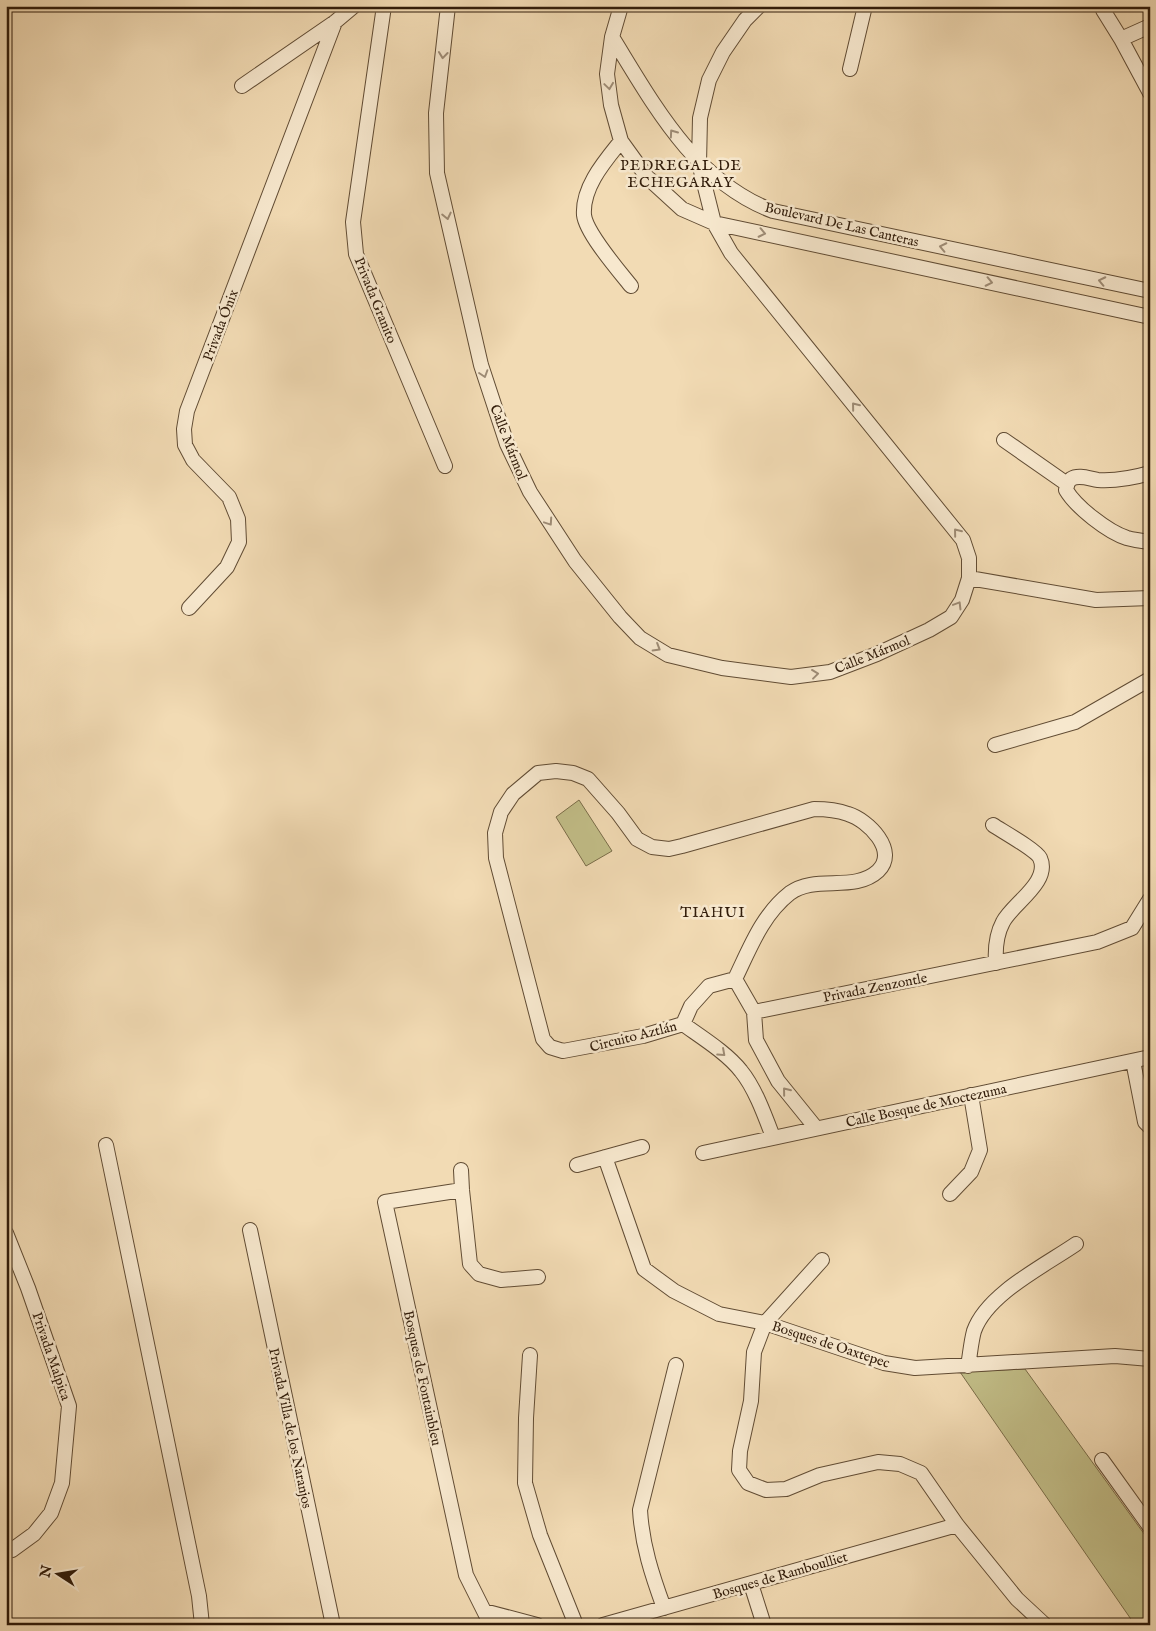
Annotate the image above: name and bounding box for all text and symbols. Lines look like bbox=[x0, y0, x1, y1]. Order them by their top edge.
one-way arrow bbox=[438, 51, 449, 59]
one-way arrow bbox=[603, 81, 613, 90]
one-way arrow bbox=[670, 129, 679, 139]
district label: PEDREGAL DE ECHEGARAY bbox=[620, 156, 742, 192]
street label: Boulevard De Las Canteras bbox=[763, 198, 921, 251]
one-way arrow bbox=[441, 211, 452, 220]
one-way arrow bbox=[757, 227, 766, 238]
one-way arrow bbox=[939, 242, 948, 253]
street label: Privada Granito bbox=[350, 255, 401, 347]
one-way arrow bbox=[985, 276, 994, 286]
one-way arrow bbox=[1098, 276, 1106, 286]
street label: Privada Ónix bbox=[198, 286, 243, 364]
one-way arrow bbox=[479, 369, 489, 377]
street label: Calle Mármol bbox=[485, 402, 531, 483]
one-way arrow bbox=[852, 403, 860, 412]
one-way arrow bbox=[543, 516, 552, 526]
one-way arrow bbox=[954, 529, 963, 538]
one-way arrow bbox=[952, 601, 962, 610]
street label: Calle Mármol bbox=[832, 632, 913, 678]
one-way arrow bbox=[651, 641, 660, 651]
one-way arrow bbox=[811, 669, 819, 680]
district label: TIAHUI bbox=[680, 903, 746, 922]
street label: Privada Zenzontle bbox=[822, 969, 929, 1007]
street label: Circuito Aztlán bbox=[588, 1017, 679, 1057]
one-way arrow bbox=[716, 1048, 725, 1057]
street label: Calle Bosque de Moctezuma bbox=[844, 1080, 1009, 1132]
one-way arrow bbox=[782, 1087, 791, 1096]
street label: Bosques de Fontainbleu bbox=[399, 1309, 445, 1447]
street label: Privada Malpica bbox=[28, 1310, 75, 1404]
street label: Bosques de Oaxtepec bbox=[769, 1317, 892, 1373]
street label: Privada Villa de los Naranjos bbox=[264, 1346, 316, 1510]
north arrow bbox=[32, 1548, 82, 1598]
street label: Bosques de Ramboulliet bbox=[711, 1548, 850, 1604]
text: N bbox=[36, 1564, 56, 1580]

